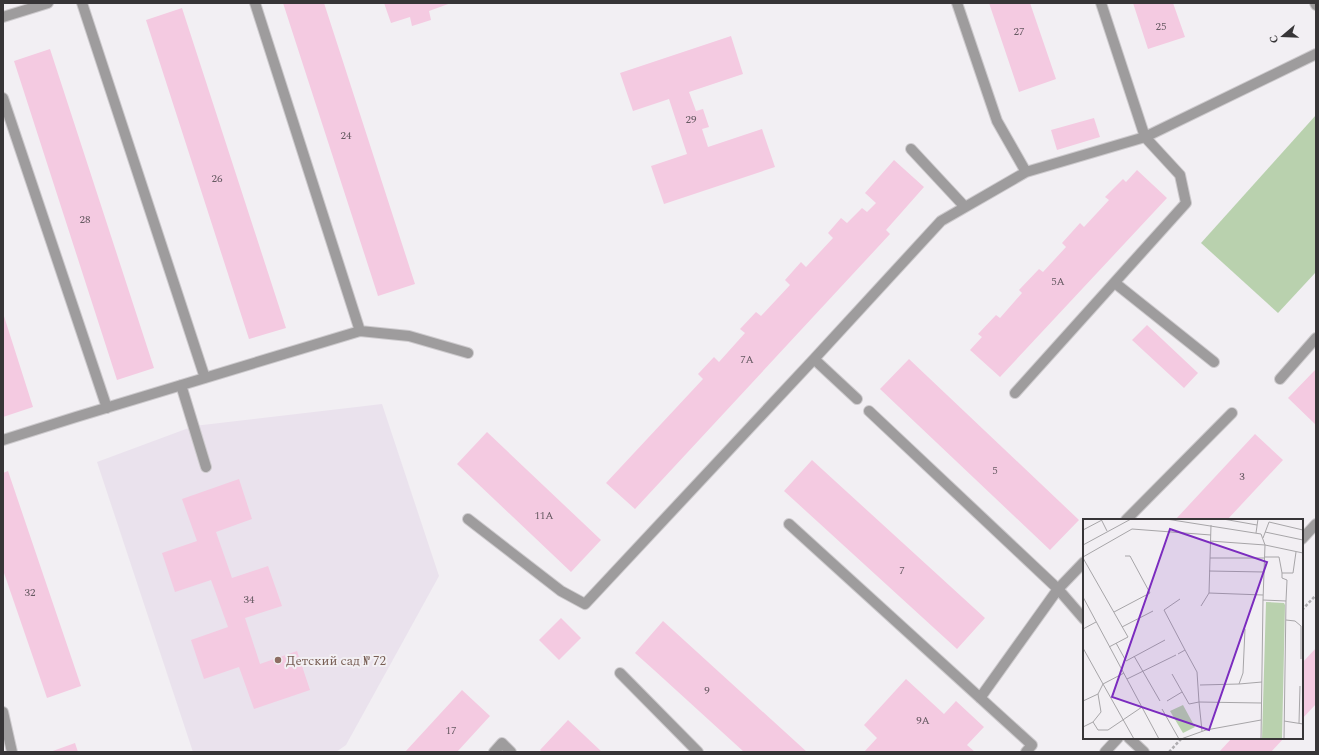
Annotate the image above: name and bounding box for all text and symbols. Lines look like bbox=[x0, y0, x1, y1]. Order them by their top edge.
north arrow bbox=[1263, 16, 1303, 56]
house number: 25 bbox=[1156, 18, 1167, 35]
house number: 27 bbox=[1014, 23, 1025, 40]
text: С bbox=[1265, 32, 1283, 46]
house number: 29 bbox=[686, 111, 697, 128]
house number: 24 bbox=[341, 127, 352, 144]
house number: 26 bbox=[212, 170, 223, 187]
house number: 28 bbox=[80, 211, 91, 228]
house number: 5А bbox=[1051, 273, 1065, 290]
house number: 7А bbox=[740, 351, 754, 368]
house number: 5 bbox=[992, 462, 998, 479]
house number: 3 bbox=[1239, 468, 1245, 485]
house number: 11А bbox=[534, 507, 554, 524]
inset map bbox=[1083, 519, 1303, 739]
house number: 7 bbox=[899, 562, 905, 579]
house number: 32 bbox=[25, 584, 36, 601]
house number: 34 bbox=[244, 591, 255, 608]
place label: Детский сад № 72 bbox=[286, 651, 386, 671]
marker: Детский сад № 72 bbox=[273, 655, 283, 665]
house number: 9 bbox=[704, 682, 710, 699]
house number: 9А bbox=[916, 712, 930, 729]
house number: 17 bbox=[446, 722, 457, 739]

